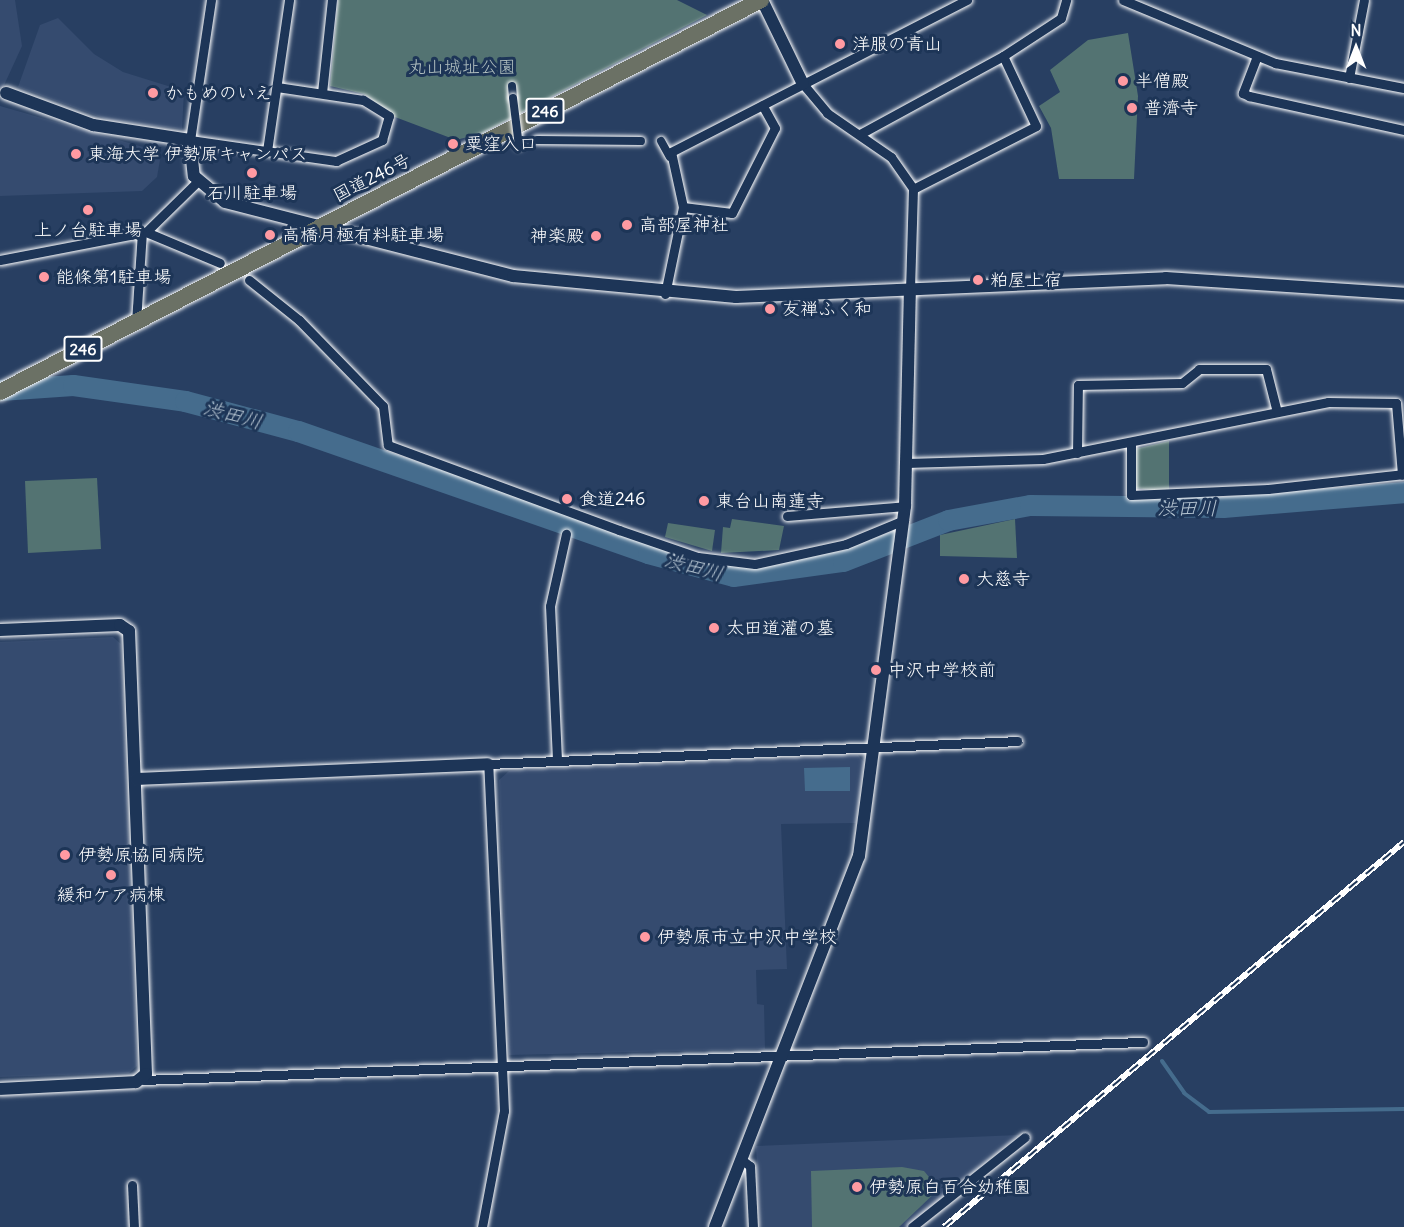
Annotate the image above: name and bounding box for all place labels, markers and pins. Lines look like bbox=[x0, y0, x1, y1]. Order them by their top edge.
place label: 洋服の青山 bbox=[852, 33, 942, 55]
marker: 洋服の青山 bbox=[833, 37, 847, 51]
place label: 半僧殿 bbox=[1135, 70, 1189, 92]
marker: 半僧殿 bbox=[1116, 74, 1130, 88]
place label: かもめのいえ bbox=[165, 82, 273, 104]
marker: かもめのいえ bbox=[146, 86, 160, 100]
place label: 普濟寺 bbox=[1144, 97, 1198, 119]
marker: 普濟寺 bbox=[1125, 101, 1139, 115]
place label: 粟窪入口 bbox=[465, 133, 537, 155]
marker: 粟窪入口 bbox=[446, 137, 460, 151]
place label: 東海大学 伊勢原キャンパス bbox=[88, 143, 308, 165]
marker: 東海大学 伊勢原キャンパス bbox=[69, 147, 83, 161]
marker: 石川駐車場 bbox=[245, 166, 259, 180]
place label: 石川駐車場 bbox=[207, 182, 297, 204]
marker: 上ノ台駐車場 bbox=[81, 203, 95, 217]
place label: 高部屋神社 bbox=[639, 214, 729, 236]
marker: 高部屋神社 bbox=[620, 218, 634, 232]
place label: 上ノ台駐車場 bbox=[34, 219, 142, 241]
place label: 高橋月極有料駐車場 bbox=[282, 224, 444, 246]
place label: 神楽殿 bbox=[530, 225, 584, 247]
marker: 高橋月極有料駐車場 bbox=[263, 228, 277, 242]
marker: 神楽殿 bbox=[589, 229, 603, 243]
place label: 能條第1駐車場 bbox=[56, 266, 171, 288]
place label: 粕屋上宿 bbox=[990, 269, 1062, 291]
marker: 能條第1駐車場 bbox=[37, 270, 51, 284]
marker: 粕屋上宿 bbox=[971, 273, 985, 287]
place label: 友禅ふく和 bbox=[782, 298, 872, 320]
marker: 友禅ふく和 bbox=[763, 302, 777, 316]
place label: 食道246 bbox=[579, 488, 645, 510]
place label: 東台山南蓮寺 bbox=[716, 490, 824, 512]
marker: 食道246 bbox=[560, 492, 574, 506]
marker: 東台山南蓮寺 bbox=[697, 494, 711, 508]
place label: 大慈寺 bbox=[976, 568, 1030, 590]
marker: 大慈寺 bbox=[957, 572, 971, 586]
place label: 太田道灌の墓 bbox=[726, 617, 834, 639]
marker: 太田道灌の墓 bbox=[707, 621, 721, 635]
place label: 中沢中学校前 bbox=[888, 659, 996, 681]
marker: 中沢中学校前 bbox=[869, 663, 883, 677]
place label: 伊勢原協同病院 bbox=[78, 844, 204, 866]
marker: 伊勢原協同病院 bbox=[56, 846, 74, 864]
marker: 緩和ケア病棟 bbox=[104, 868, 118, 882]
place label: 緩和ケア病棟 bbox=[57, 884, 165, 906]
place label: 伊勢原市立中沢中学校 bbox=[657, 926, 837, 948]
marker: 伊勢原市立中沢中学校 bbox=[638, 930, 652, 944]
place label: 伊勢原白百合幼稚園 bbox=[869, 1176, 1031, 1198]
marker: 伊勢原白百合幼稚園 bbox=[850, 1180, 864, 1194]

